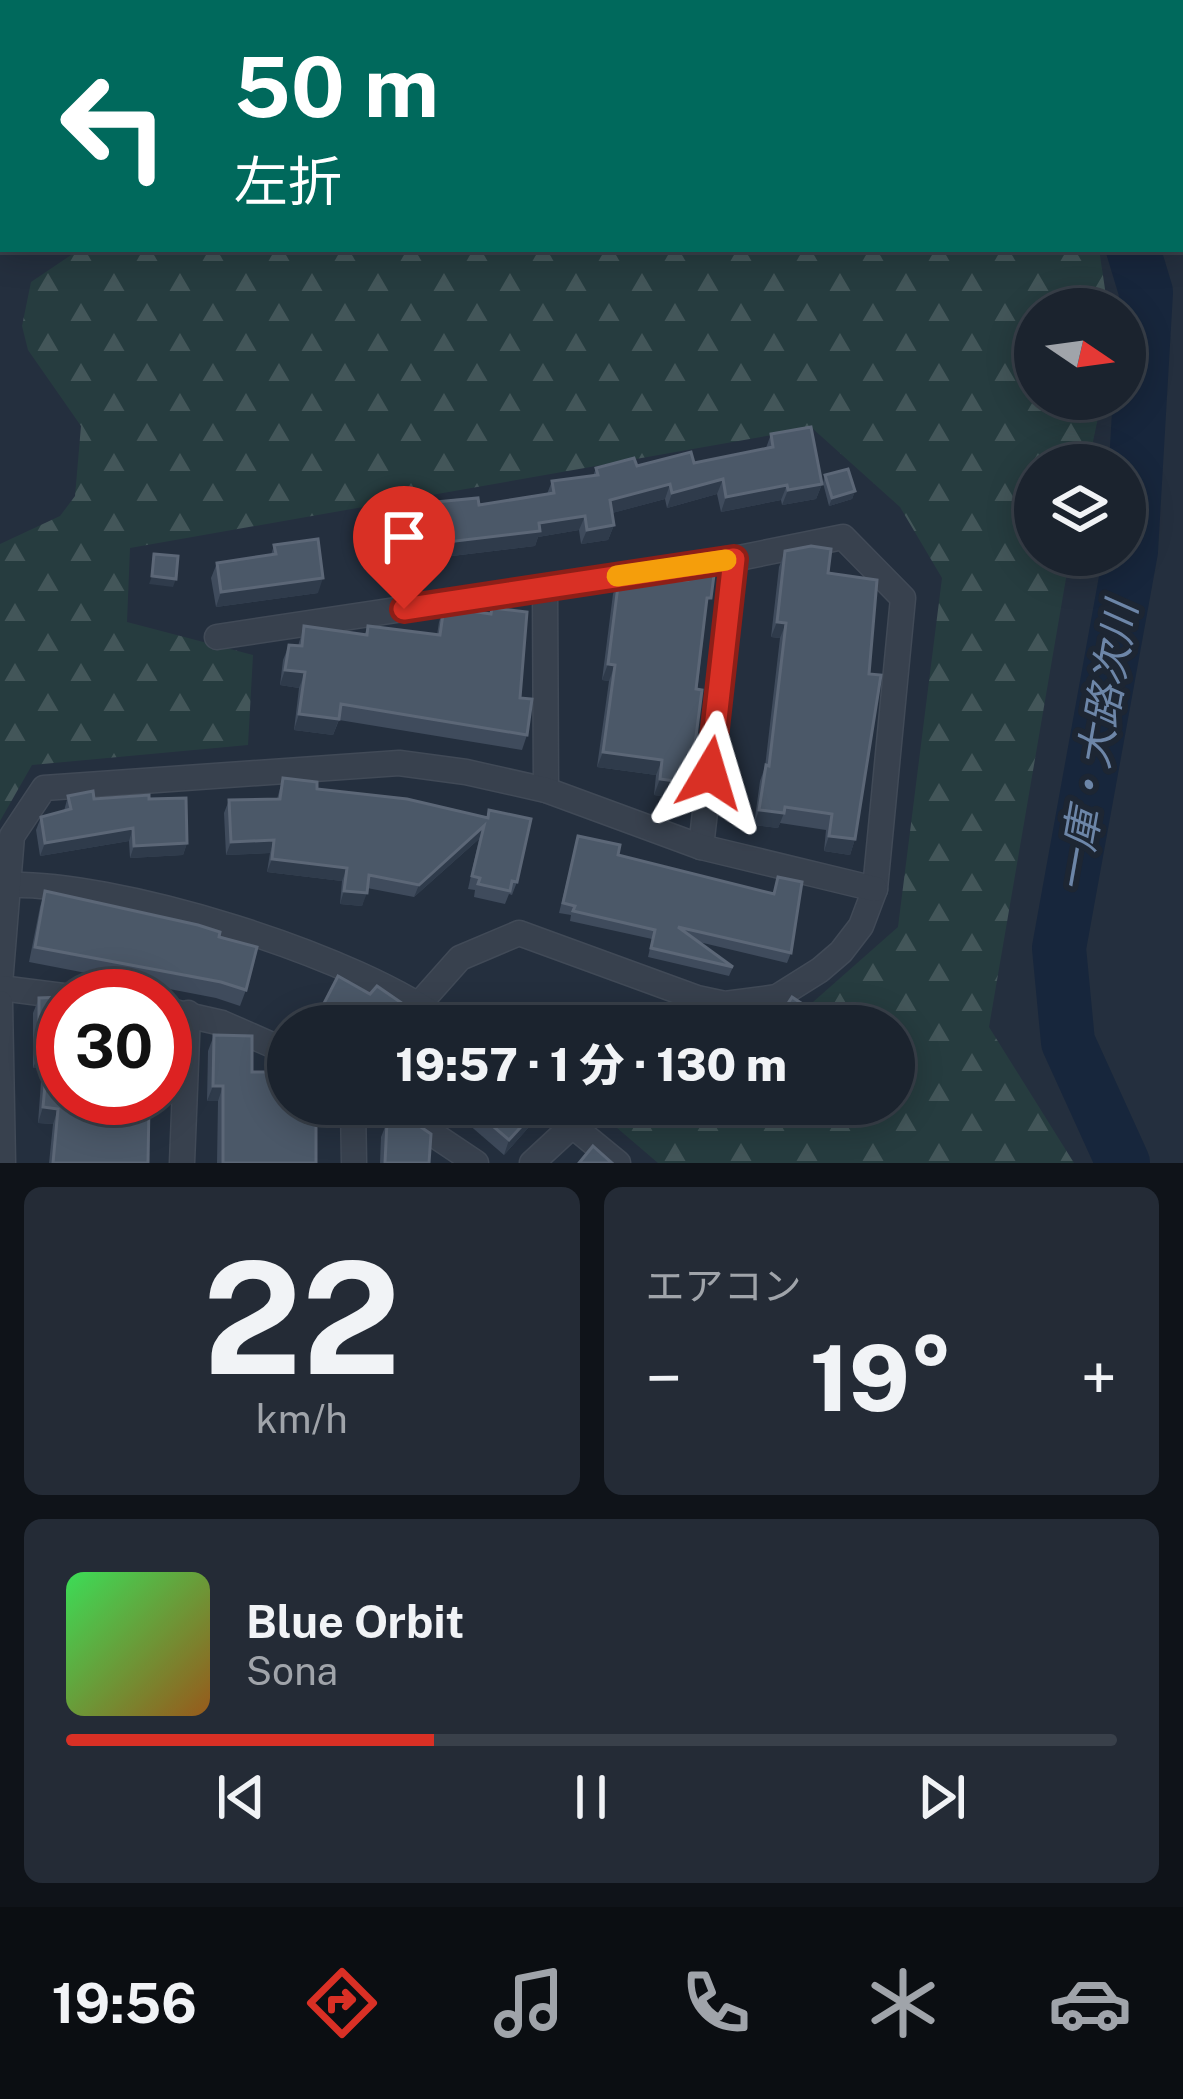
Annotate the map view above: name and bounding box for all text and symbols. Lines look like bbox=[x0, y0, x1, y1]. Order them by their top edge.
text: 50 m bbox=[234, 37, 439, 136]
icon: left bbox=[36, 48, 192, 204]
text: 左折 bbox=[234, 150, 342, 213]
north arrow bbox=[1014, 288, 1146, 420]
map controls bbox=[1014, 288, 1146, 576]
button: layers bbox=[1014, 444, 1146, 576]
pin bbox=[353, 486, 455, 609]
icon: arrive bbox=[371, 504, 437, 570]
water label: 一庫・大路次川 bbox=[1046, 594, 1146, 896]
position arrow bbox=[647, 710, 773, 836]
speed limit sign: 30 bbox=[36, 969, 192, 1125]
text: 19:57 · 1 分 · 130 m bbox=[395, 1038, 787, 1091]
text: 22 bbox=[203, 1226, 401, 1409]
text: エアコン bbox=[646, 1263, 802, 1309]
text: 19° bbox=[810, 1325, 953, 1431]
text: − bbox=[646, 1339, 682, 1417]
text: + bbox=[1080, 1339, 1117, 1417]
text: km/h bbox=[256, 1396, 348, 1442]
text: Blue Orbit bbox=[246, 1595, 464, 1648]
text: Sona bbox=[246, 1648, 338, 1694]
icon: previous bbox=[208, 1764, 274, 1830]
icon: pause bbox=[558, 1764, 624, 1830]
icon: next bbox=[909, 1764, 975, 1830]
icon: directions bbox=[300, 1961, 384, 2045]
icon: music bbox=[487, 1961, 571, 2045]
icon: phone bbox=[674, 1961, 758, 2045]
icon: climate bbox=[861, 1961, 945, 2045]
icon: car bbox=[1048, 1961, 1132, 2045]
text: 19:56 bbox=[51, 1972, 197, 2035]

